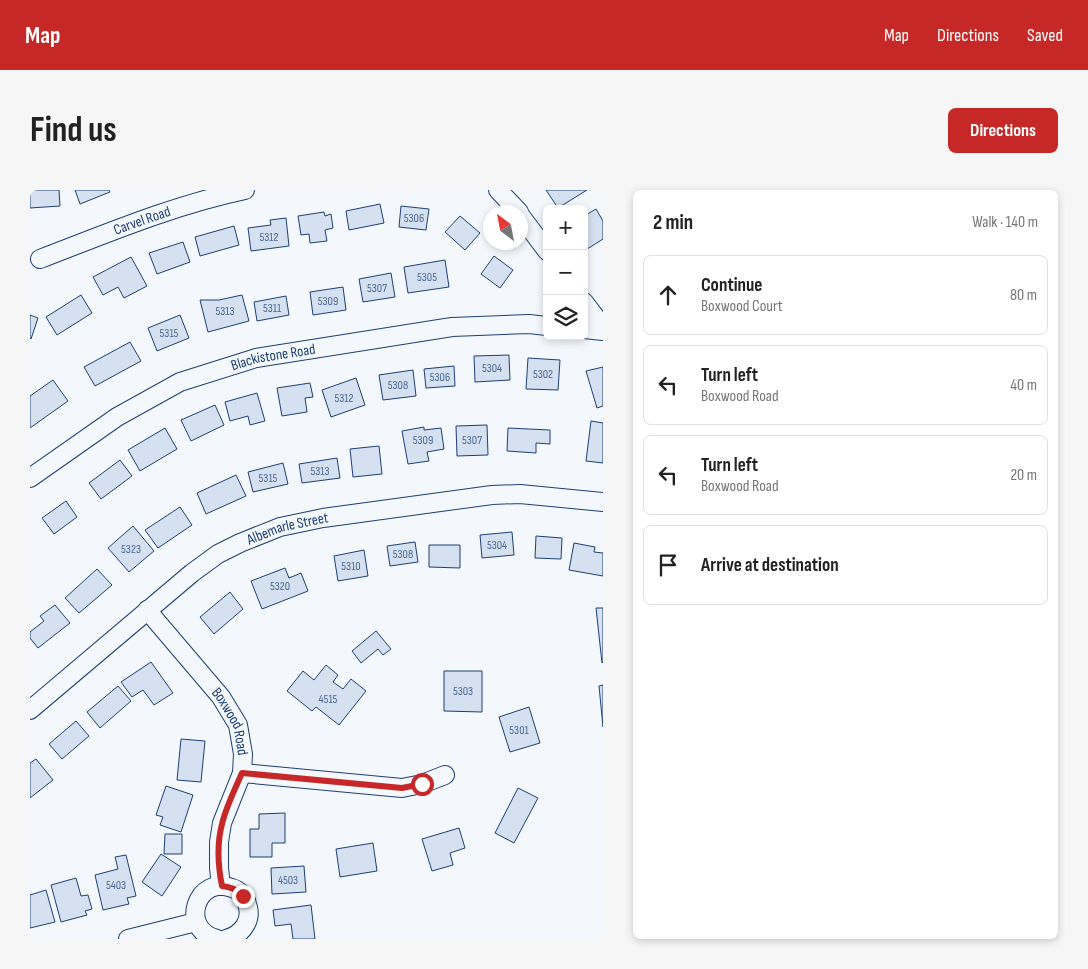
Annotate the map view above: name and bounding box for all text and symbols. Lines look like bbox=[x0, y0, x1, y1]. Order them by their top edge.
text: Map bbox=[25, 21, 60, 50]
text: Map bbox=[884, 25, 909, 46]
text: Directions bbox=[937, 25, 999, 46]
text: Saved bbox=[1027, 25, 1063, 46]
button: Directions bbox=[948, 108, 1058, 153]
text: Find us bbox=[30, 109, 117, 152]
street label: Carvel Road bbox=[111, 202, 173, 240]
north arrow bbox=[483, 205, 528, 250]
map controls bbox=[543, 205, 588, 340]
button: + bbox=[543, 205, 588, 250]
text: 2 min bbox=[653, 210, 693, 235]
house number: 5306 bbox=[404, 211, 424, 226]
text: Walk · 140 m bbox=[972, 213, 1038, 232]
house number: 5312 bbox=[259, 230, 279, 245]
button: − bbox=[543, 250, 588, 295]
house number: 5305 bbox=[417, 270, 437, 285]
text: Continue bbox=[701, 274, 762, 297]
house number: 5307 bbox=[367, 281, 387, 296]
icon: ahead bbox=[654, 281, 682, 309]
text: 80 m bbox=[1010, 286, 1037, 305]
house number: 5309 bbox=[318, 294, 338, 309]
button: layers bbox=[543, 295, 588, 340]
text: Boxwood Court bbox=[701, 297, 783, 316]
house number: 5311 bbox=[263, 301, 282, 316]
house number: 5313 bbox=[215, 304, 235, 319]
house number: 5315 bbox=[160, 326, 179, 341]
street label: Blackistone Road bbox=[229, 340, 317, 375]
house number: 5304 bbox=[482, 361, 502, 376]
text: Turn left bbox=[701, 364, 758, 387]
house number: 5302 bbox=[533, 367, 553, 382]
house number: 5306 bbox=[430, 370, 450, 385]
icon: left bbox=[654, 371, 682, 399]
text: 40 m bbox=[1010, 376, 1037, 395]
house number: 5308 bbox=[388, 378, 408, 393]
text: Boxwood Road bbox=[701, 387, 779, 406]
house number: 5312 bbox=[334, 391, 354, 406]
house number: 5309 bbox=[413, 433, 433, 448]
house number: 5307 bbox=[462, 433, 482, 448]
text: Turn left bbox=[701, 454, 758, 477]
icon: left bbox=[654, 461, 682, 489]
house number: 5313 bbox=[310, 464, 330, 479]
text: 20 m bbox=[1010, 466, 1037, 485]
house number: 5315 bbox=[259, 471, 278, 486]
text: Boxwood Road bbox=[701, 477, 779, 496]
street label: Albemarle Street bbox=[243, 508, 330, 550]
house number: 5304 bbox=[487, 538, 507, 553]
house number: 5323 bbox=[121, 542, 141, 557]
house number: 5308 bbox=[393, 547, 413, 562]
icon: arrive bbox=[654, 551, 682, 579]
text: Arrive at destination bbox=[701, 554, 839, 577]
house number: 5310 bbox=[341, 559, 361, 574]
house number: 5320 bbox=[270, 579, 290, 594]
street label: Boxwood Road bbox=[207, 684, 252, 757]
house number: 5303 bbox=[453, 684, 473, 699]
house number: 4515 bbox=[319, 692, 338, 707]
house number: 5301 bbox=[509, 723, 529, 738]
route start bbox=[411, 773, 434, 796]
house number: 4503 bbox=[278, 873, 298, 888]
house number: 5403 bbox=[106, 878, 126, 893]
route end bbox=[232, 885, 255, 908]

